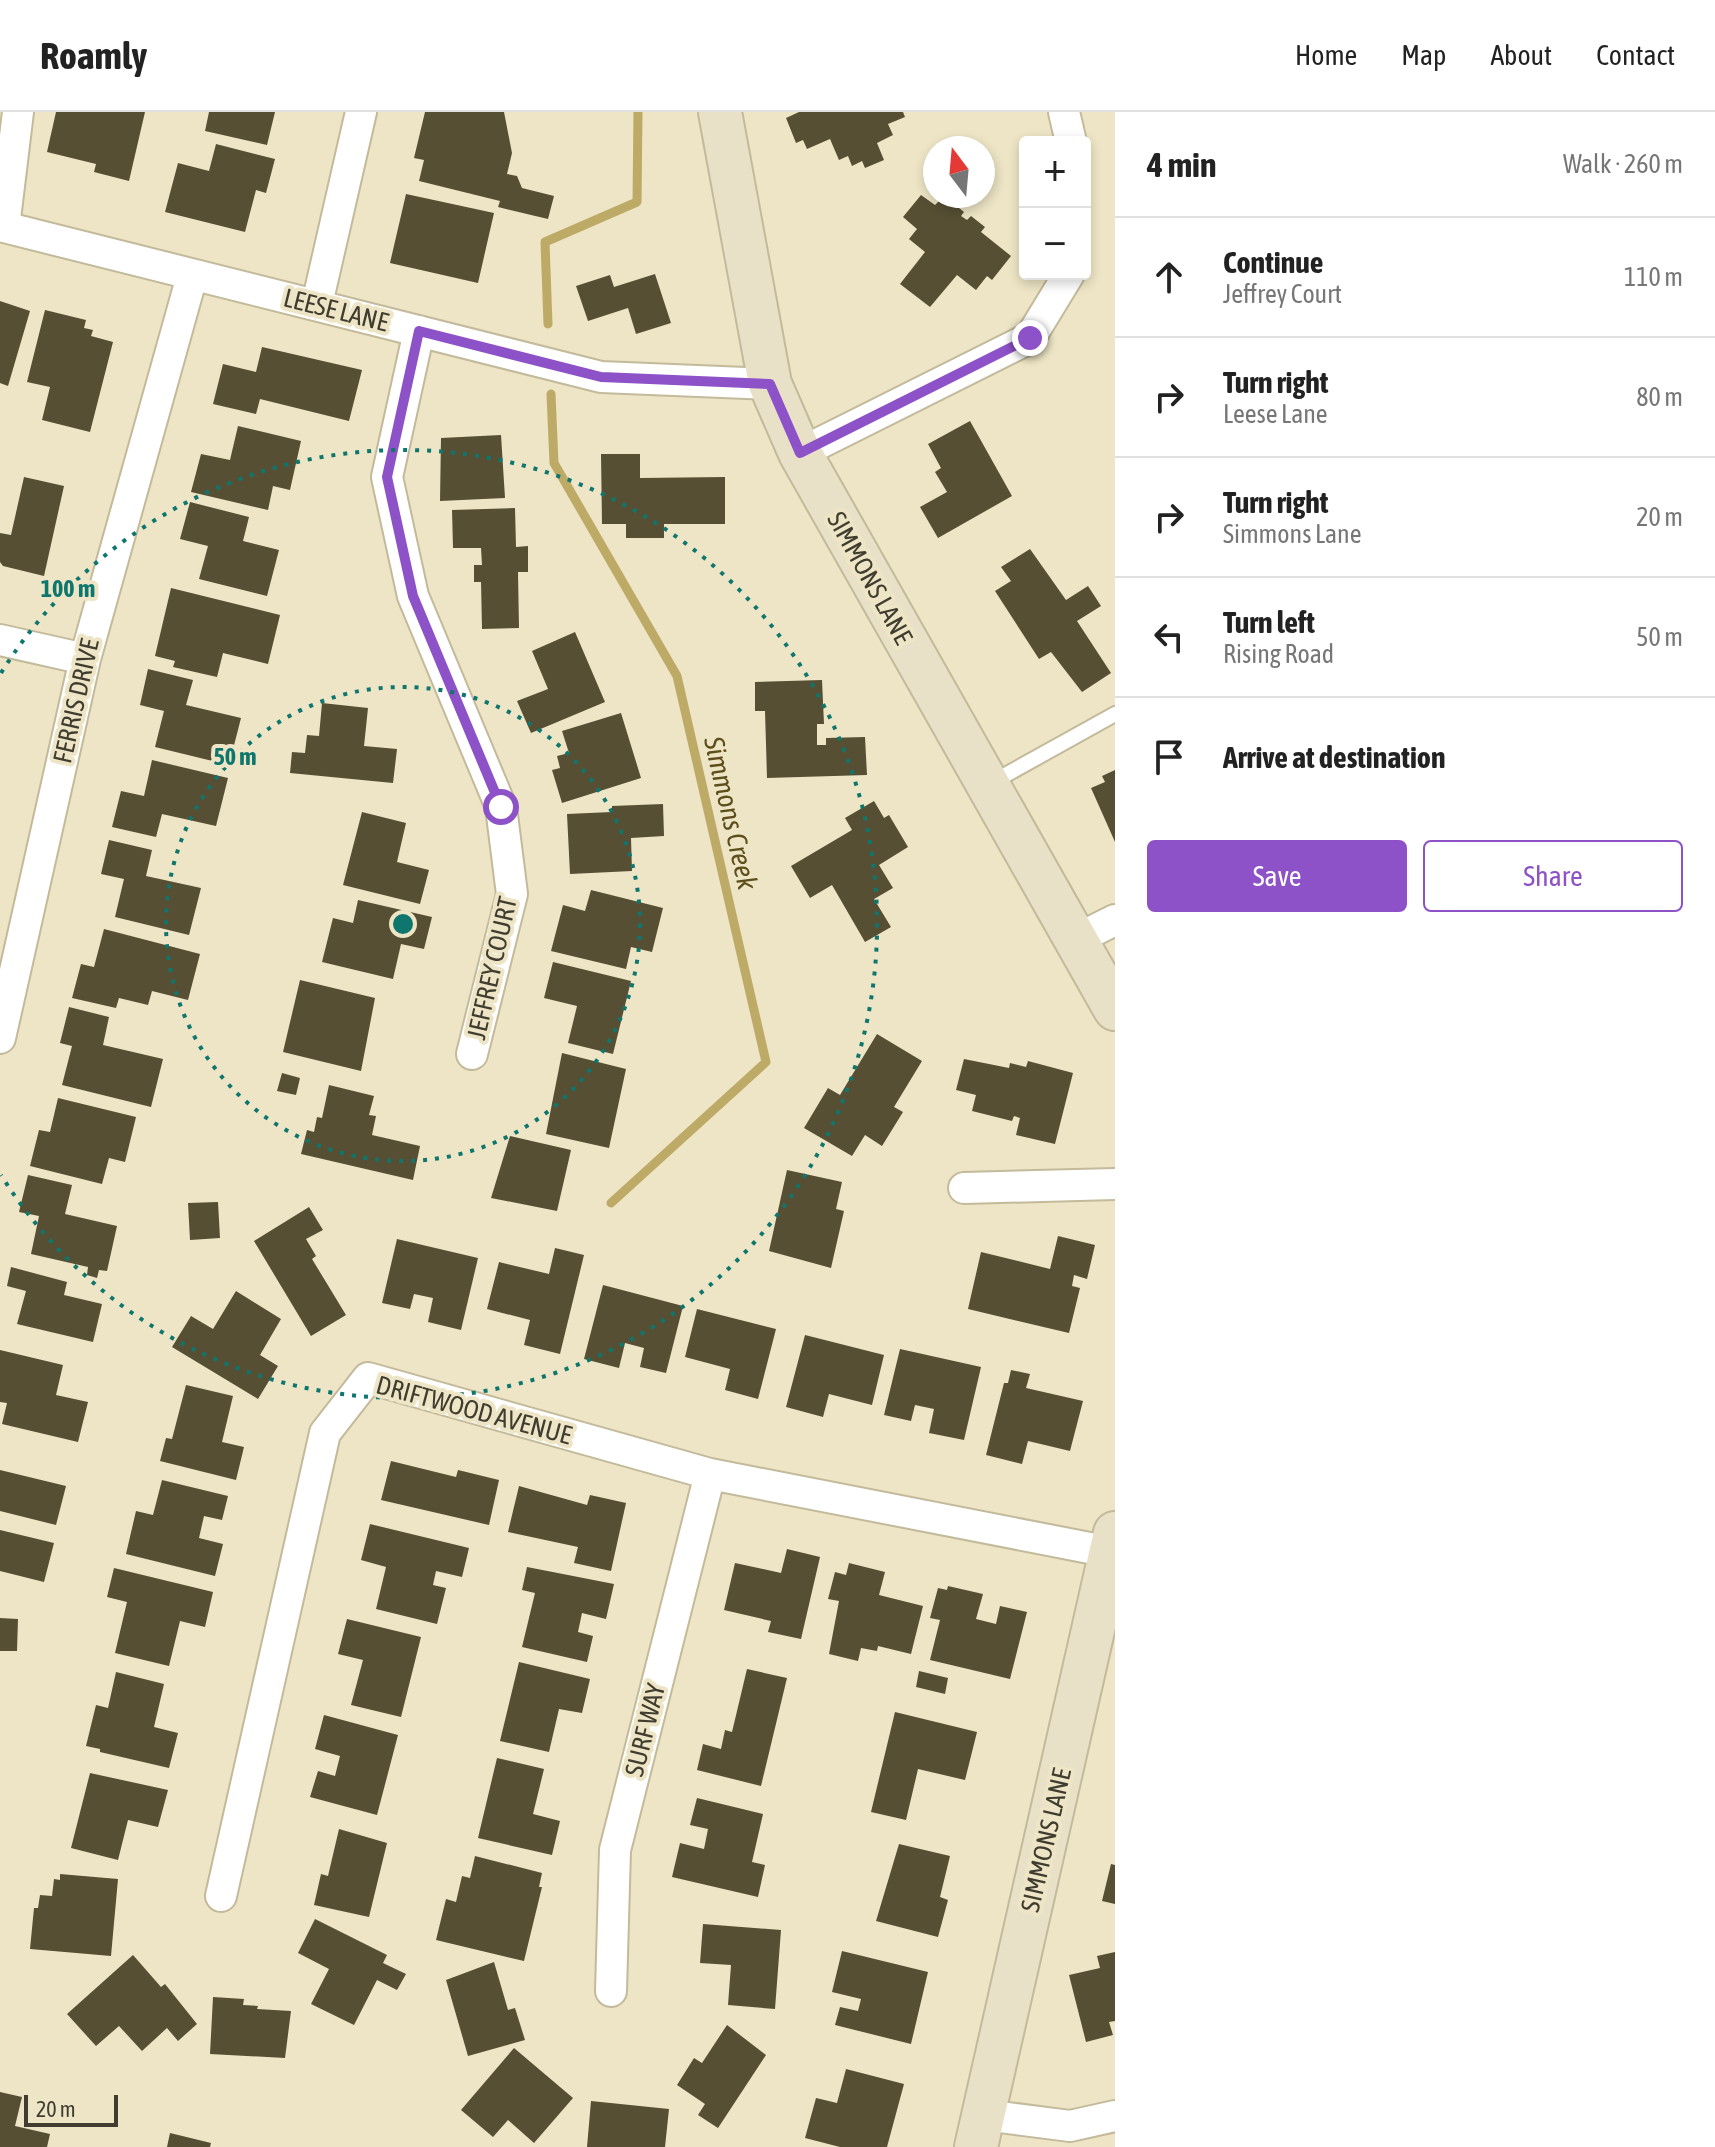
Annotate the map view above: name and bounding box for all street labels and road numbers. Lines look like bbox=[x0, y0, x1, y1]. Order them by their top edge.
street label: LEESE LANE bbox=[280, 283, 392, 337]
street label: SIMMONS LANE bbox=[821, 507, 919, 649]
street label: FERRIS DRIVE bbox=[47, 636, 105, 766]
street label: JEFFREY COURT bbox=[461, 893, 523, 1042]
street label: DRIFTWOOD AVENUE bbox=[373, 1370, 575, 1450]
street label: SURF WAY bbox=[619, 1680, 671, 1780]
street label: SIMMONS LANE bbox=[1015, 1765, 1077, 1915]

